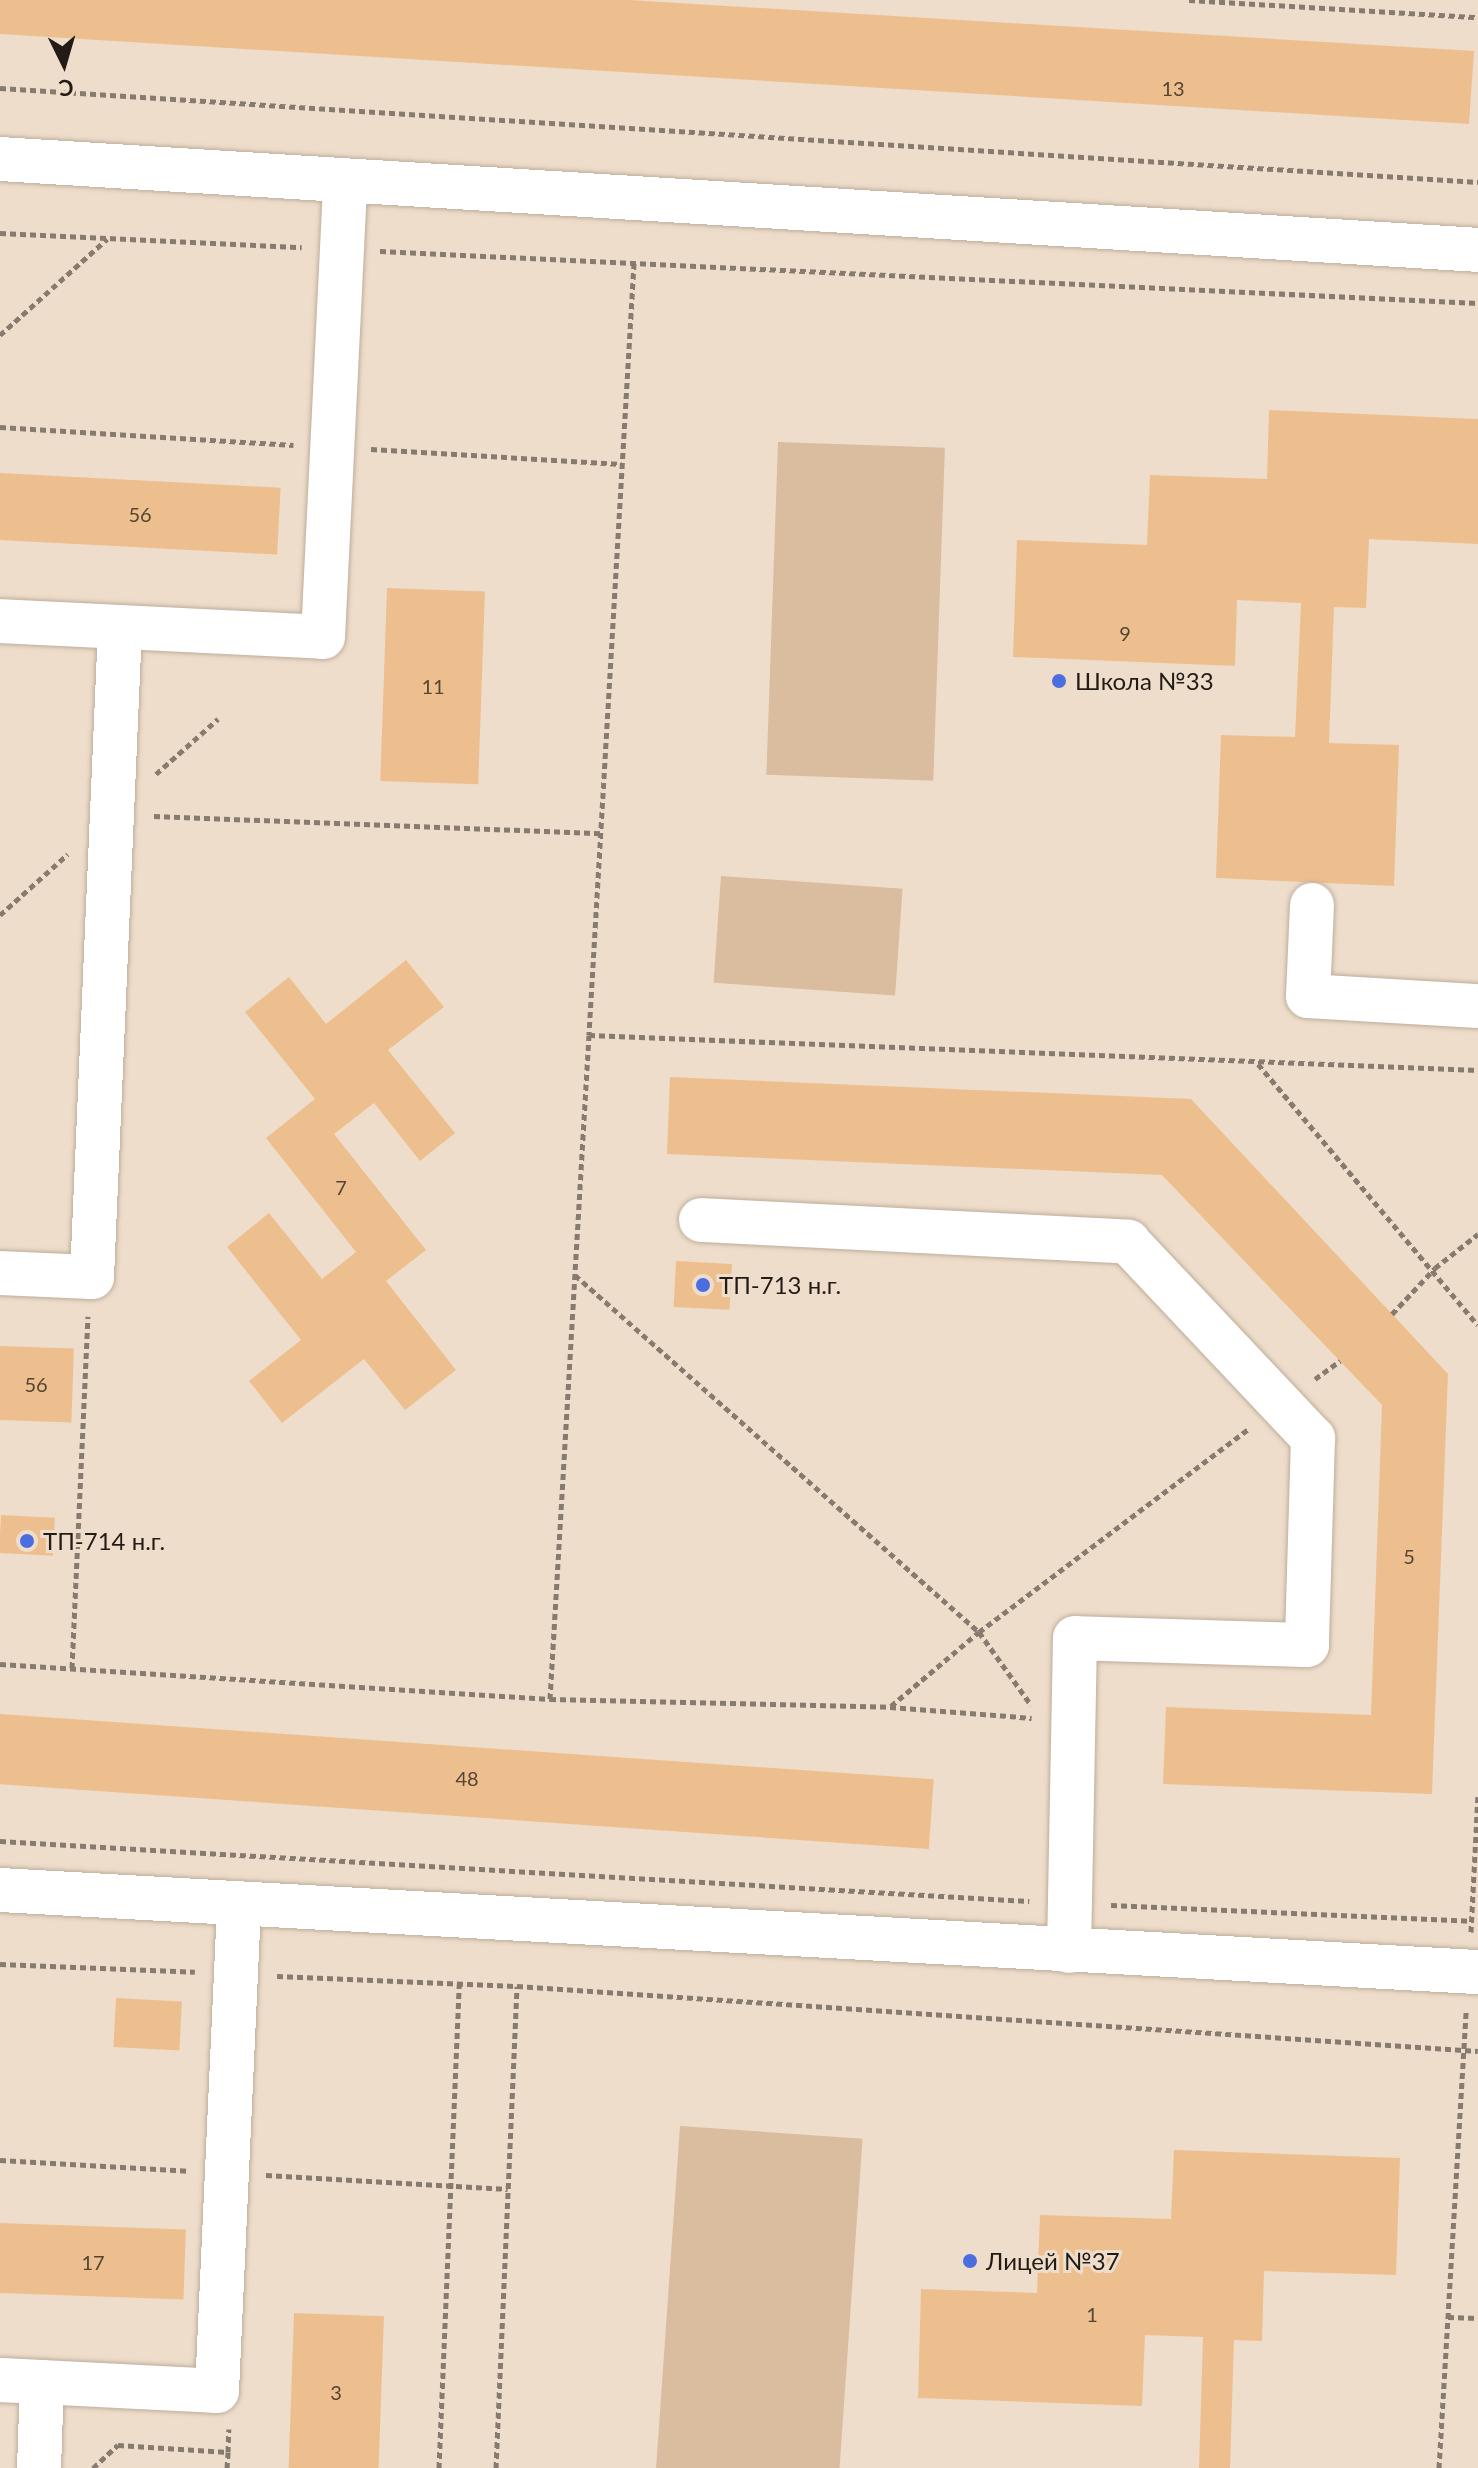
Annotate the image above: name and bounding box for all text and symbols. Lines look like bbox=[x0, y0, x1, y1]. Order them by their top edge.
north arrow bbox=[24, 24, 104, 104]
text: С bbox=[58, 74, 75, 102]
house number: 13 bbox=[1161, 76, 1185, 100]
house number: 56 bbox=[128, 502, 152, 526]
house number: 9 bbox=[1119, 621, 1131, 645]
place label: Школа №33 bbox=[1075, 667, 1214, 695]
marker: Школа №33 bbox=[1050, 672, 1068, 690]
house number: 11 bbox=[421, 674, 445, 698]
house number: 7 bbox=[335, 1175, 347, 1199]
place label: ТП-713 н.г. bbox=[719, 1271, 841, 1299]
marker: ТП-713 н.г. bbox=[694, 1276, 712, 1294]
house number: 56 bbox=[24, 1372, 48, 1396]
place label: ТП-714 н.г. bbox=[43, 1527, 165, 1555]
marker: ТП-714 н.г. bbox=[18, 1532, 36, 1550]
house number: 5 bbox=[1403, 1544, 1415, 1568]
house number: 48 bbox=[455, 1766, 479, 1790]
place label: Лицей №37 bbox=[986, 2247, 1120, 2275]
house number: 17 bbox=[81, 2250, 105, 2274]
marker: Лицей №37 bbox=[961, 2252, 979, 2270]
house number: 1 bbox=[1086, 2302, 1098, 2326]
house number: 3 bbox=[330, 2380, 342, 2404]

